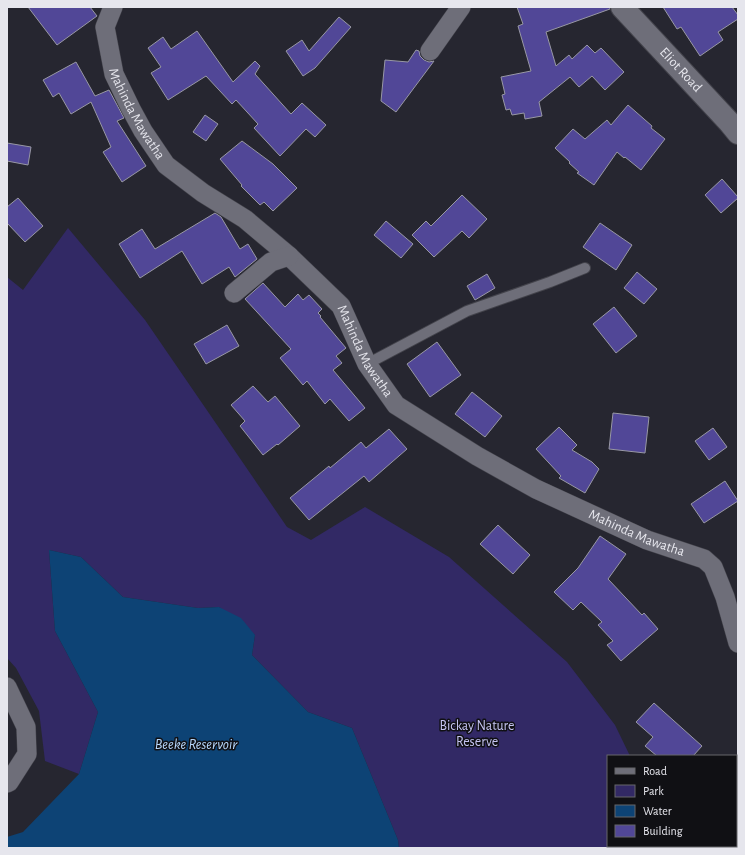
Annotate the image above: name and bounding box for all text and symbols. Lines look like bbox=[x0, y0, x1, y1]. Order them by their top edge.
street label: Eliot Road bbox=[657, 45, 704, 95]
street label: Mahinda Mawatha bbox=[106, 67, 168, 163]
street label: Mahinda Mawatha bbox=[335, 303, 395, 400]
street label: Mahinda Mawatha bbox=[587, 507, 687, 559]
park label: Bickay Nature Reserve bbox=[439, 719, 515, 749]
water label: Beeke Reservoir bbox=[155, 737, 238, 752]
legend bbox=[607, 755, 737, 847]
text: Road bbox=[643, 765, 667, 777]
text: Park bbox=[643, 785, 664, 797]
text: Water bbox=[643, 805, 672, 817]
text: Building bbox=[643, 825, 683, 837]

